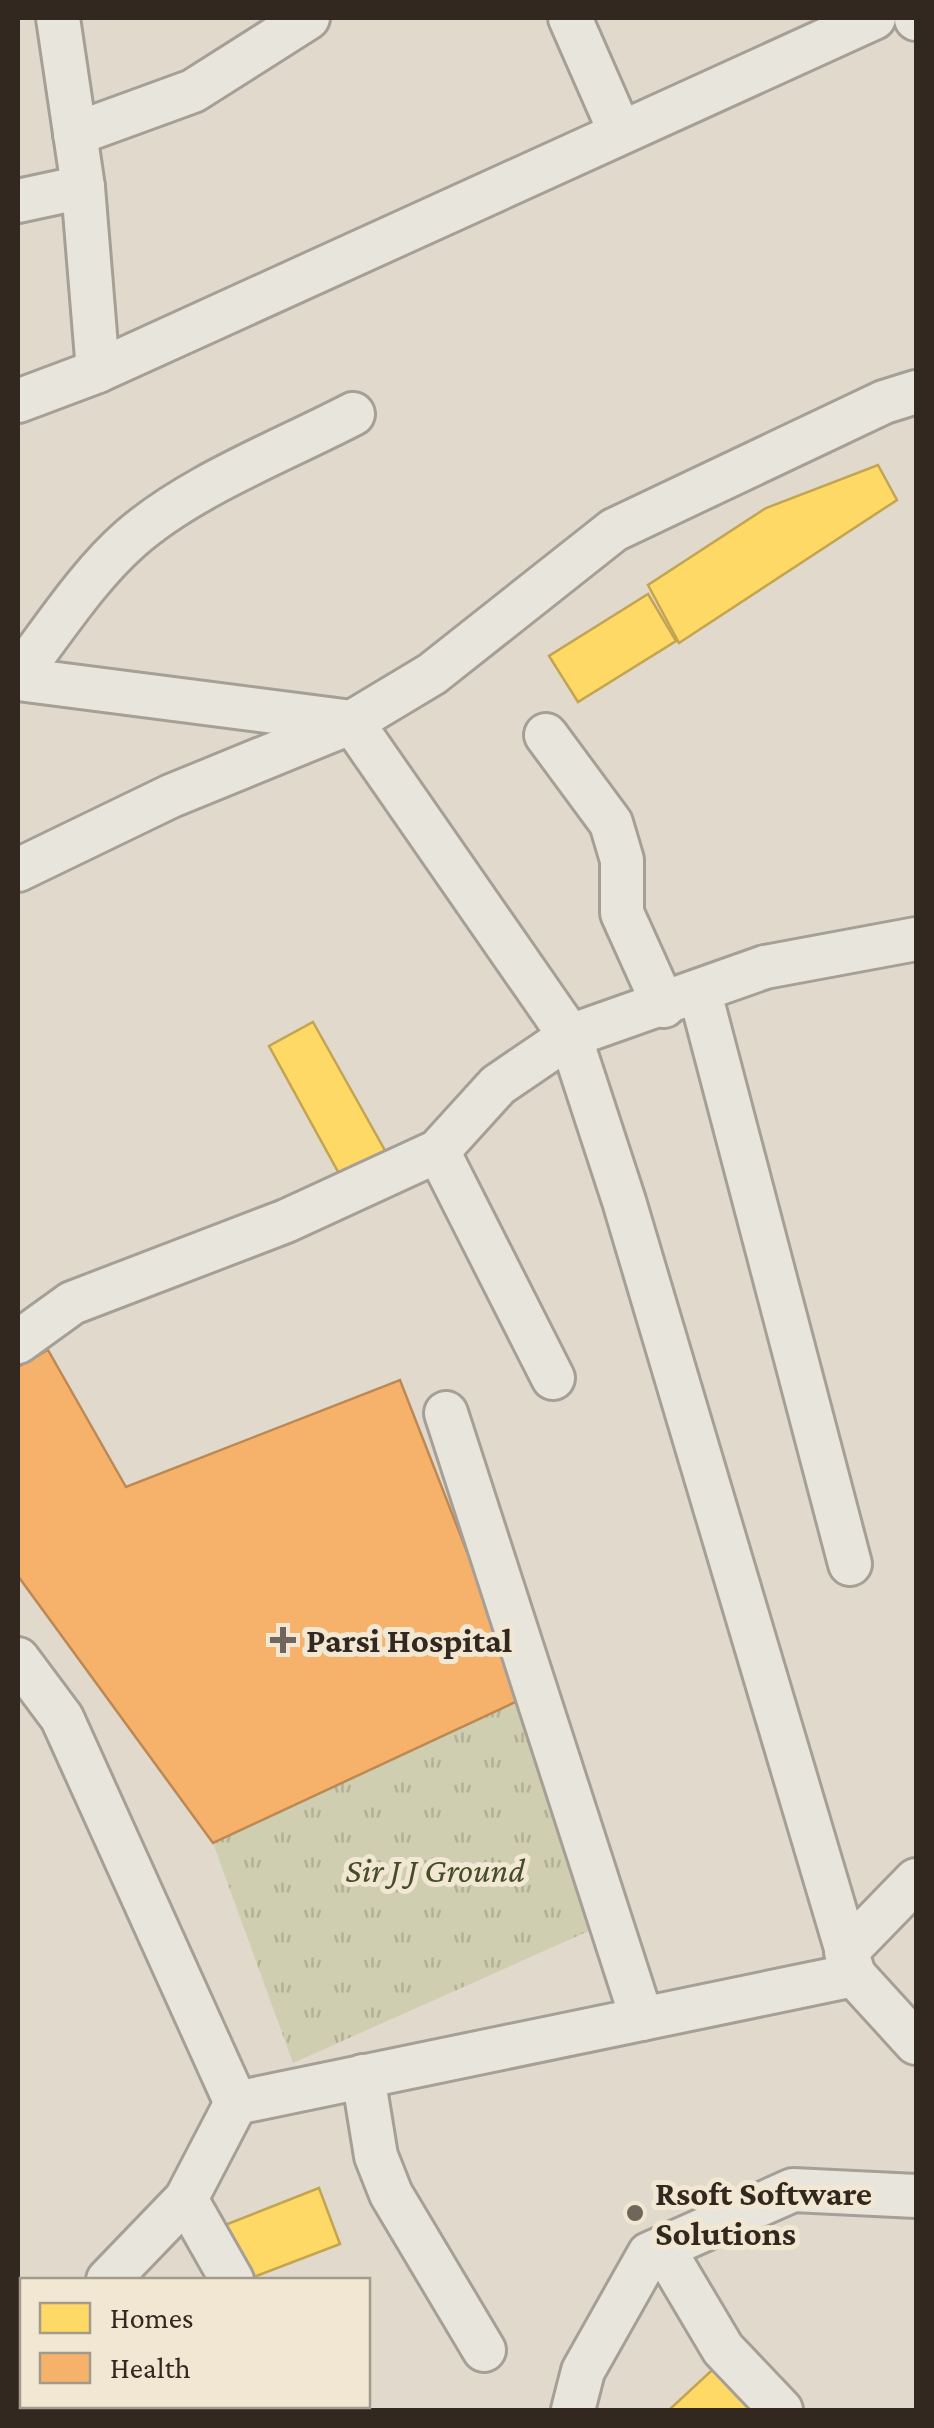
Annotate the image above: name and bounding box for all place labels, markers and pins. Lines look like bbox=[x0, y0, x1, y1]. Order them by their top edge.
place label: Parsi Hospital bbox=[306, 1621, 512, 1660]
marker: Parsi Hospital bbox=[270, 1627, 296, 1653]
place label: Rsoft Software Solutions bbox=[655, 2174, 872, 2253]
marker: Rsoft Software Solutions bbox=[624, 2202, 646, 2224]

